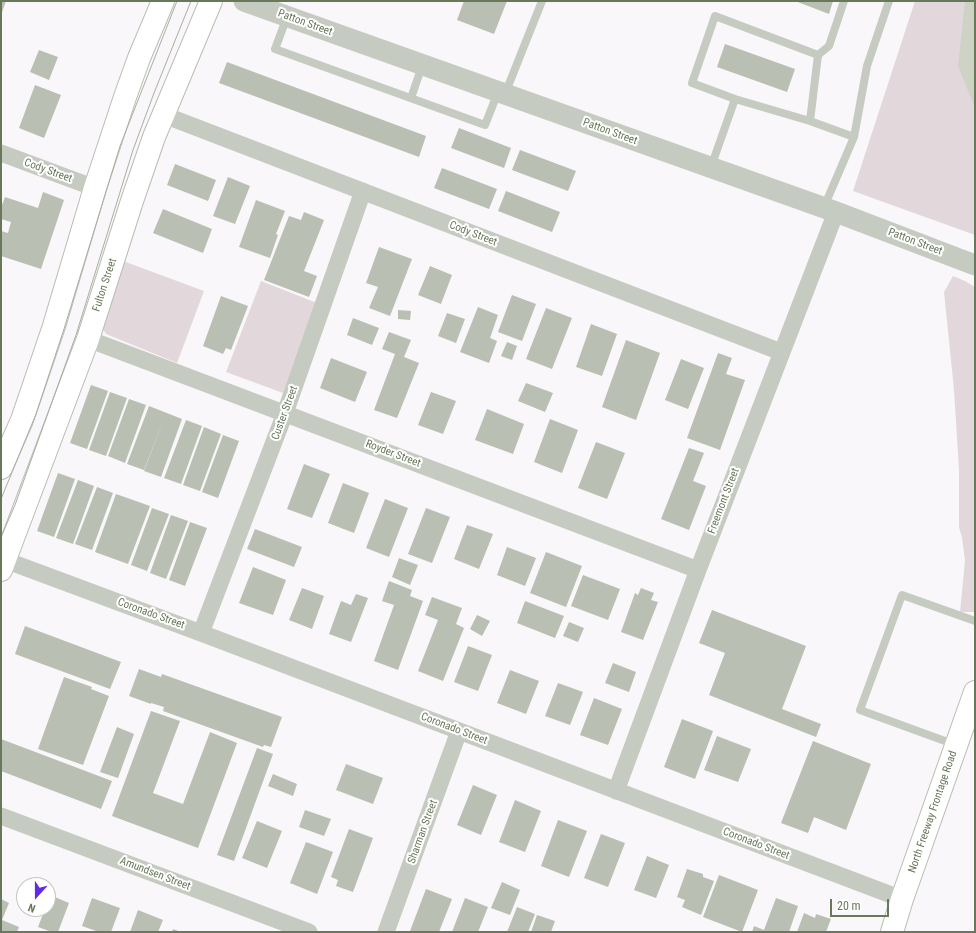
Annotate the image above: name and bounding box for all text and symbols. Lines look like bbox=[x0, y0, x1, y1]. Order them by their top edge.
street label: Patton Street bbox=[276, 7, 334, 39]
street label: Patton Street bbox=[581, 116, 639, 148]
street label: Cody Street bbox=[22, 156, 74, 186]
street label: Cody Street bbox=[447, 219, 499, 249]
street label: Patton Street bbox=[886, 226, 944, 258]
street label: Fulton Street bbox=[90, 257, 120, 313]
street label: Custer Street bbox=[269, 384, 301, 442]
street label: Royder Street bbox=[364, 437, 422, 471]
street label: Freemont Street bbox=[705, 466, 743, 536]
street label: Coronado Street bbox=[116, 596, 186, 632]
street label: Coronado Street bbox=[419, 710, 489, 748]
street label: North Freeway Frontage Road bbox=[906, 749, 960, 875]
street label: Sharman Street bbox=[405, 798, 441, 866]
street label: Coronado Street bbox=[721, 825, 791, 863]
street label: Amundsen Street bbox=[118, 854, 192, 894]
north arrow bbox=[16, 877, 56, 917]
scale bar bbox=[832, 891, 891, 917]
text: 20 m bbox=[837, 899, 861, 913]
text: N bbox=[26, 900, 37, 915]

